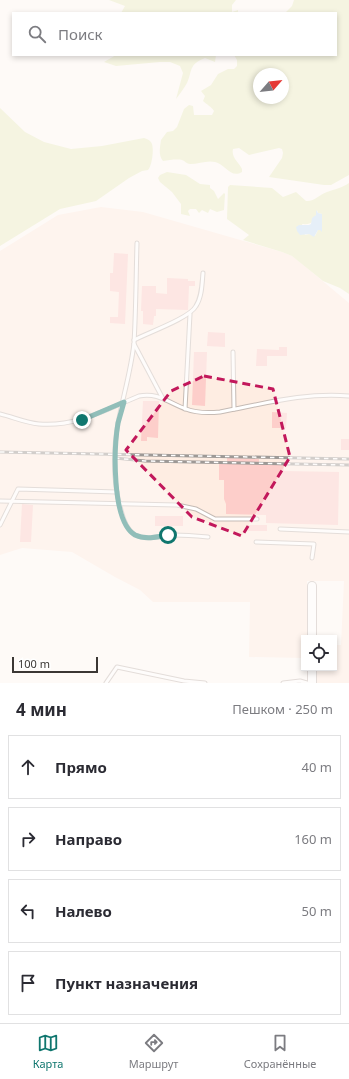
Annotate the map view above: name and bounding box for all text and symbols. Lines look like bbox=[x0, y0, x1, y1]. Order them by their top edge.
search box bbox=[12, 12, 337, 56]
icon: search bbox=[26, 23, 48, 45]
text: Поиск bbox=[58, 24, 103, 44]
north arrow bbox=[253, 68, 289, 104]
route end bbox=[73, 411, 91, 429]
route start bbox=[159, 526, 177, 544]
map controls bbox=[301, 635, 337, 671]
button: locate bbox=[301, 635, 337, 671]
scale bar bbox=[12, 655, 98, 674]
text: 100 m bbox=[18, 656, 50, 671]
text: 4 мин bbox=[16, 698, 67, 721]
text: Пешком · 250 m bbox=[232, 700, 333, 718]
icon: ahead bbox=[17, 756, 39, 778]
text: Прямо bbox=[55, 757, 107, 777]
text: 40 m bbox=[302, 758, 332, 776]
icon: right bbox=[17, 828, 39, 850]
text: Направо bbox=[55, 829, 122, 849]
text: 160 m bbox=[294, 830, 332, 848]
icon: left bbox=[17, 900, 39, 922]
text: Налево bbox=[55, 901, 112, 921]
text: 50 m bbox=[302, 902, 332, 920]
icon: arrive bbox=[17, 972, 39, 994]
text: Пункт назначения bbox=[55, 973, 198, 993]
tab: Карта bbox=[33, 1032, 63, 1071]
tab: Маршрут bbox=[129, 1032, 178, 1071]
tab: Сохранённые bbox=[244, 1032, 316, 1071]

